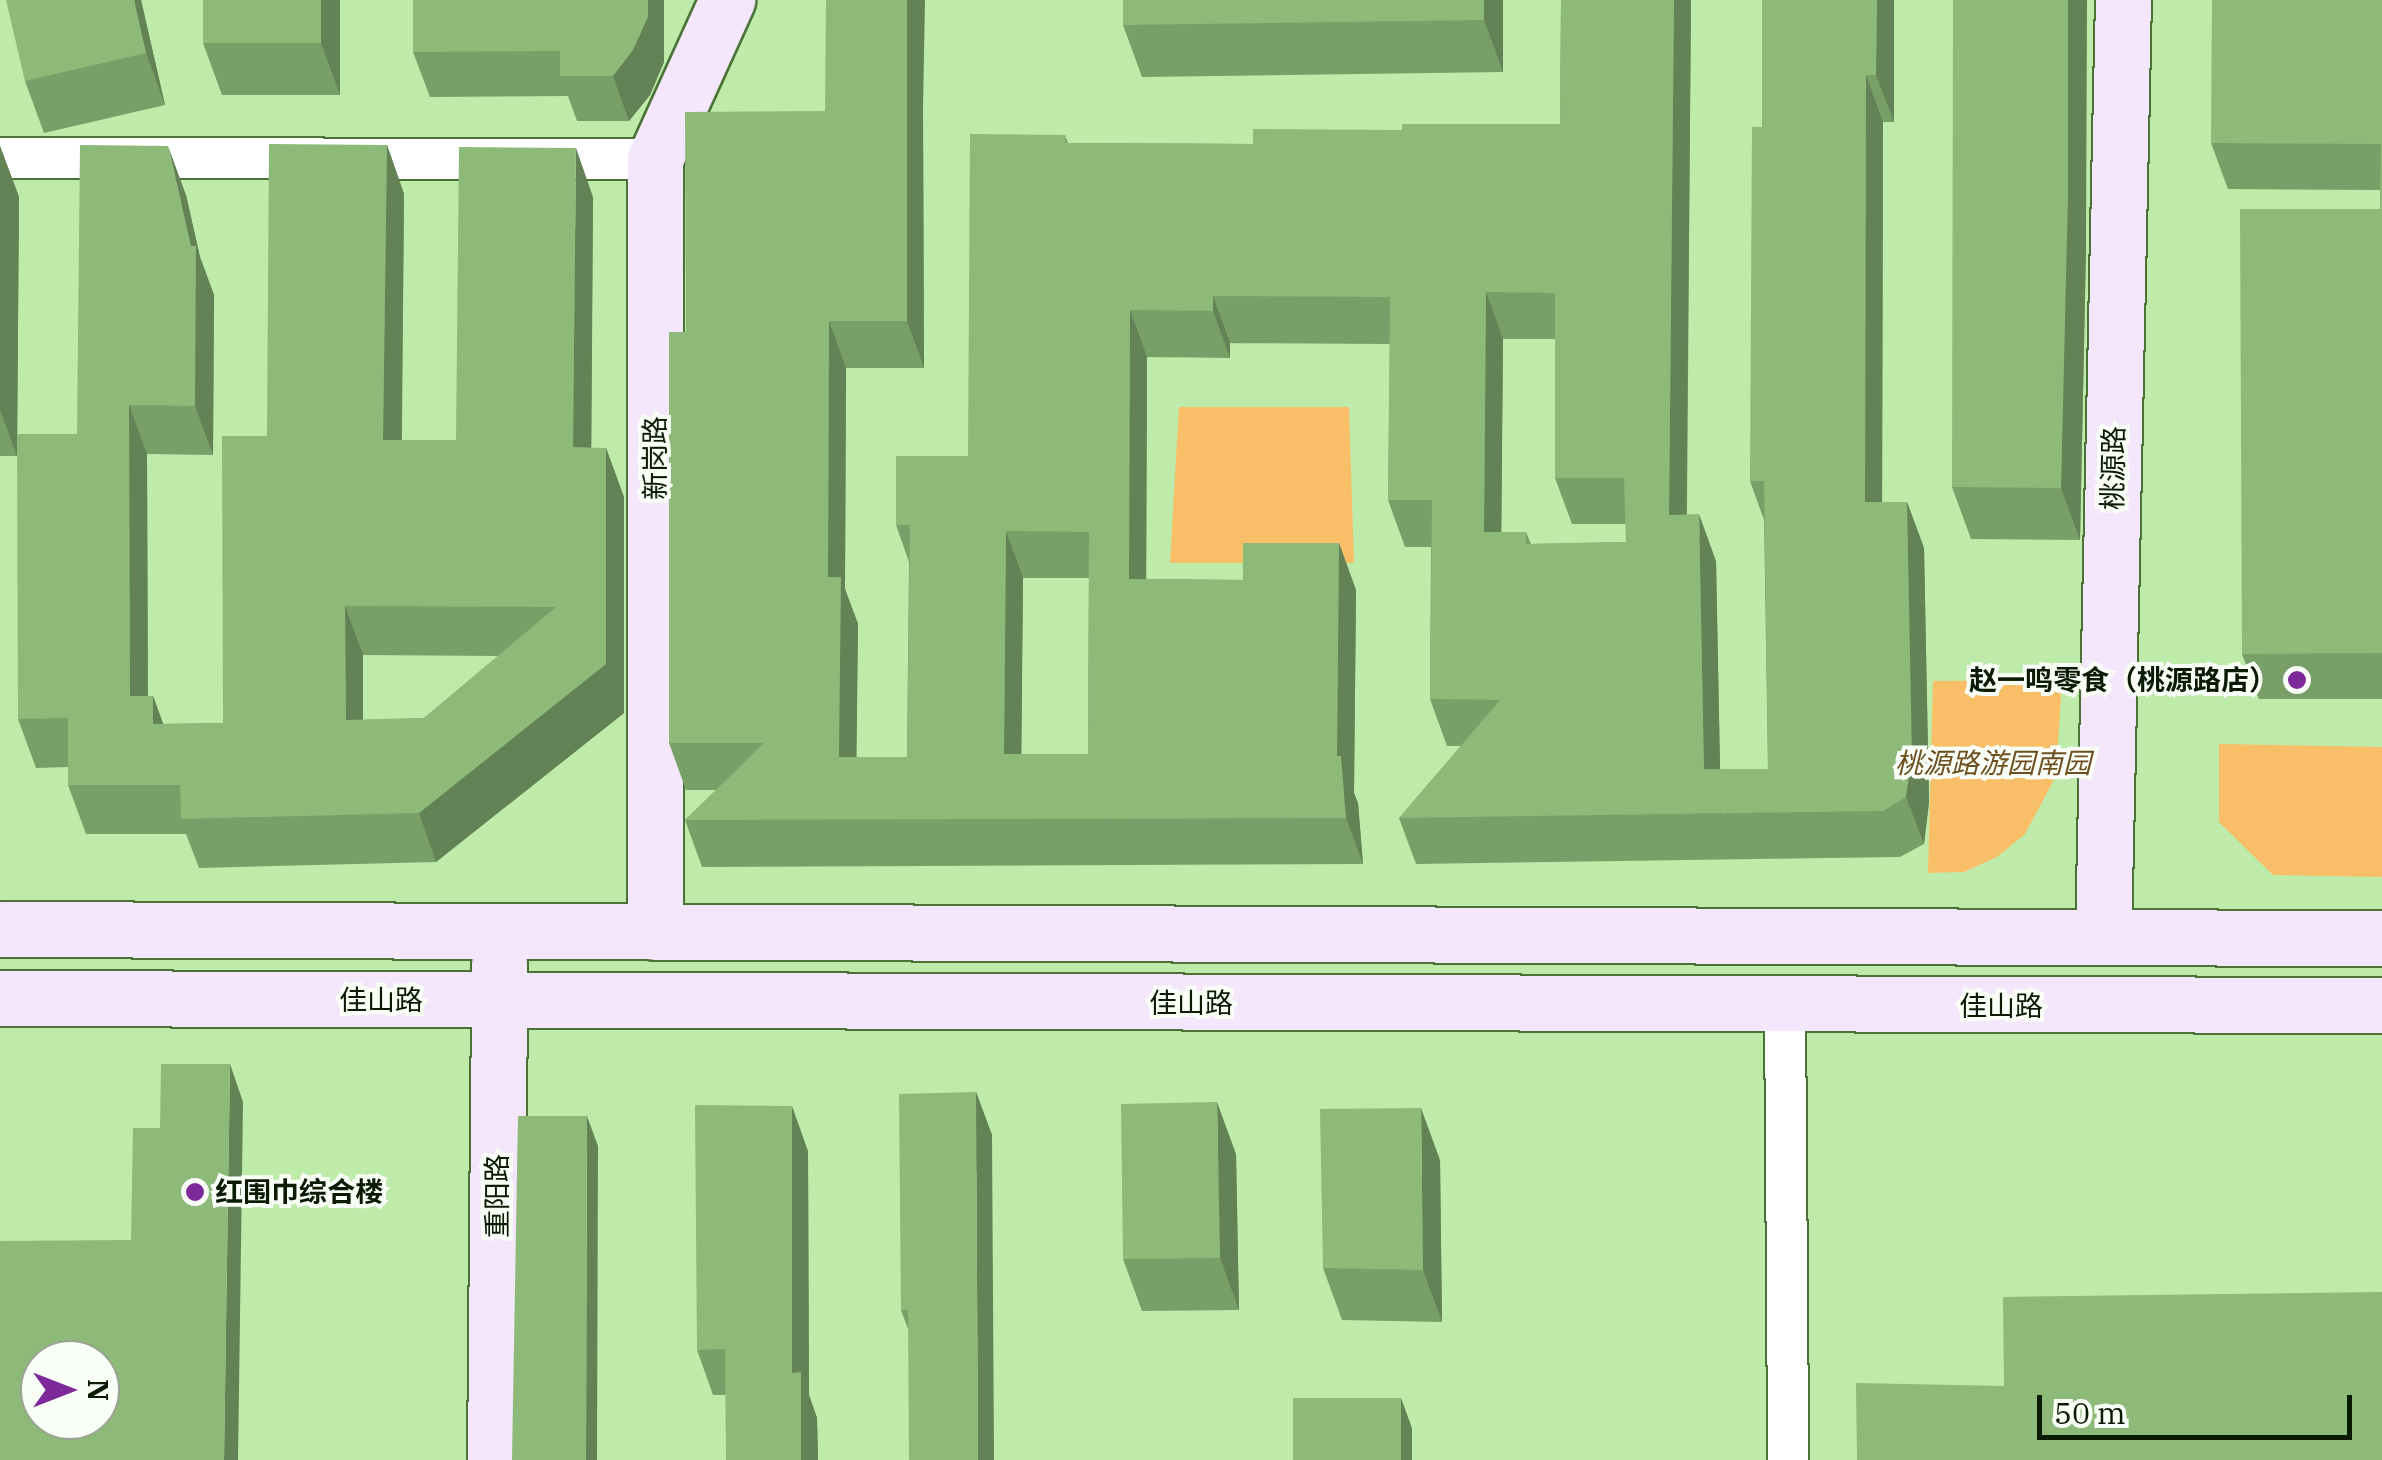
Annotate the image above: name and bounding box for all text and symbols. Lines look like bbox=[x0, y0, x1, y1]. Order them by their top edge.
street label: 新岗路 bbox=[638, 416, 672, 500]
street label: 桃源路 bbox=[2095, 426, 2131, 510]
place label: 赵一鸣零食（桃源路店） bbox=[1969, 663, 2277, 697]
marker: 赵一鸣零食（桃源路店） bbox=[2286, 669, 2308, 691]
park label: 桃源路游园南园 bbox=[1895, 746, 2091, 780]
street label: 佳山路 bbox=[339, 983, 423, 1017]
street label: 佳山路 bbox=[1149, 986, 1233, 1020]
street label: 佳山路 bbox=[1959, 989, 2043, 1023]
street label: 重阳路 bbox=[480, 1154, 514, 1238]
place label: 红围巾综合楼 bbox=[215, 1175, 383, 1209]
marker: 红围巾综合楼 bbox=[184, 1181, 206, 1203]
north arrow bbox=[20, 1340, 120, 1440]
scale bar bbox=[2042, 1375, 2357, 1437]
text: N bbox=[80, 1379, 117, 1401]
text: 50 m bbox=[2054, 1393, 2126, 1432]

